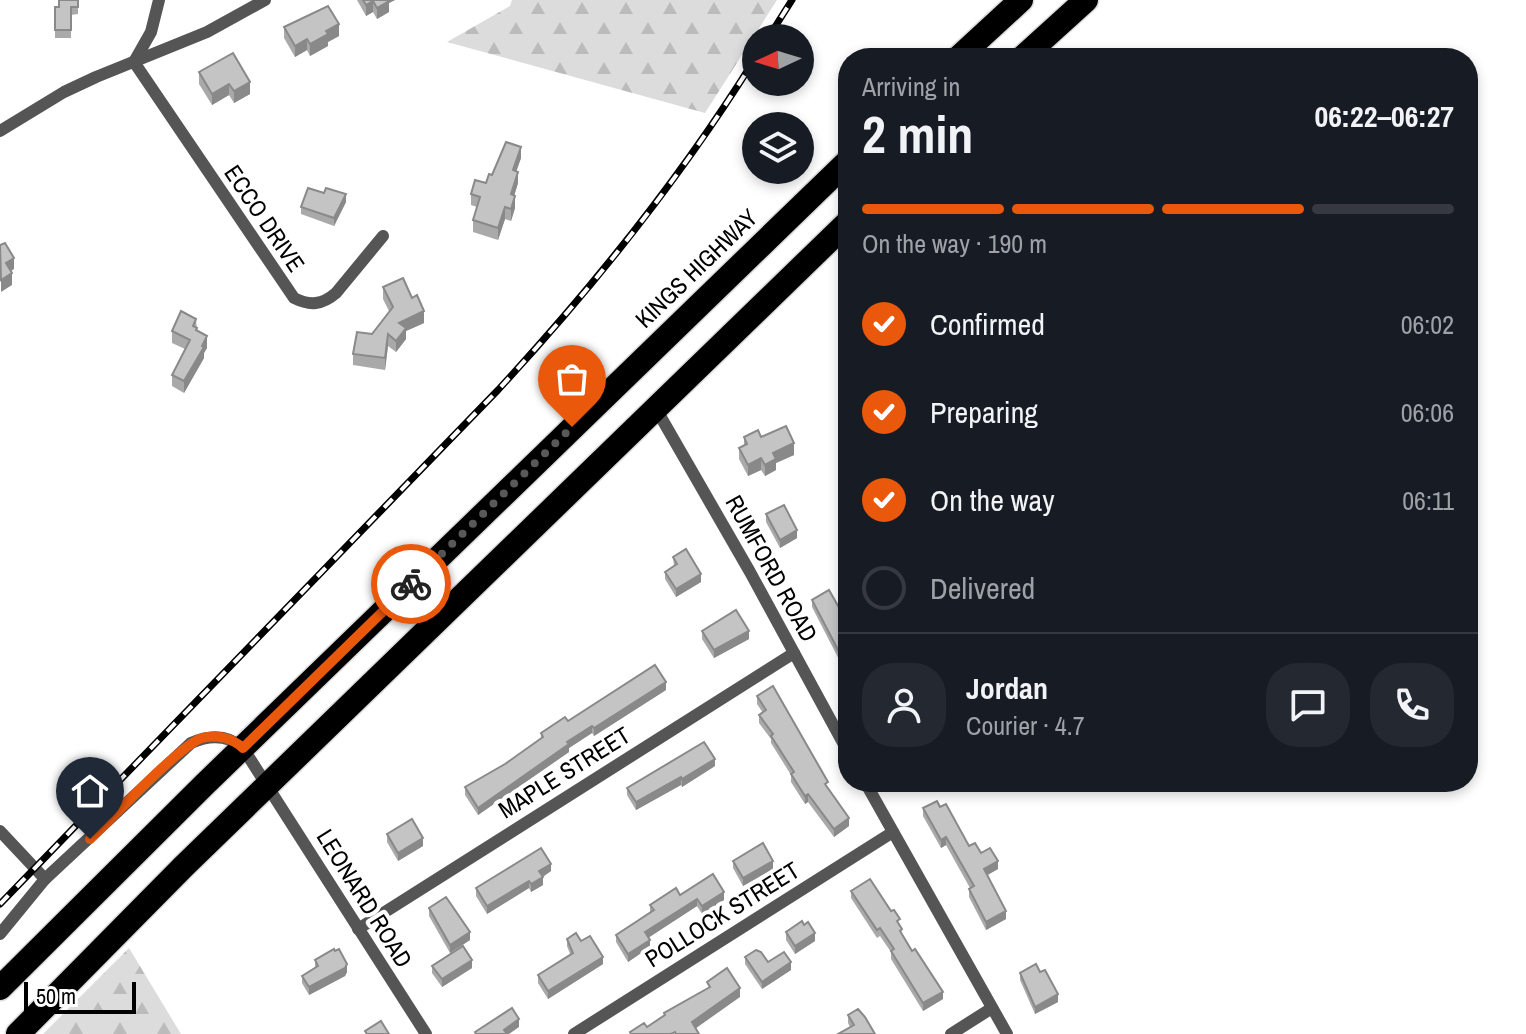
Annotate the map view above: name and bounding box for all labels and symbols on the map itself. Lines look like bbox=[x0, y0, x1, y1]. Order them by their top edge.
north arrow bbox=[742, 24, 814, 96]
street label: ECCO DRIVE bbox=[217, 158, 313, 278]
street label: KINGS HIGHWAY bbox=[628, 201, 764, 335]
pin bbox=[538, 345, 606, 427]
street label: RUMFORD ROAD bbox=[719, 489, 825, 647]
courier bbox=[371, 544, 451, 624]
street label: MAPLE STREET bbox=[492, 719, 636, 825]
pin bbox=[56, 757, 124, 839]
street label: LEONARD ROAD bbox=[310, 823, 420, 973]
street label: POLLOCK STREET bbox=[639, 854, 805, 974]
scale bar bbox=[24, 978, 136, 1014]

